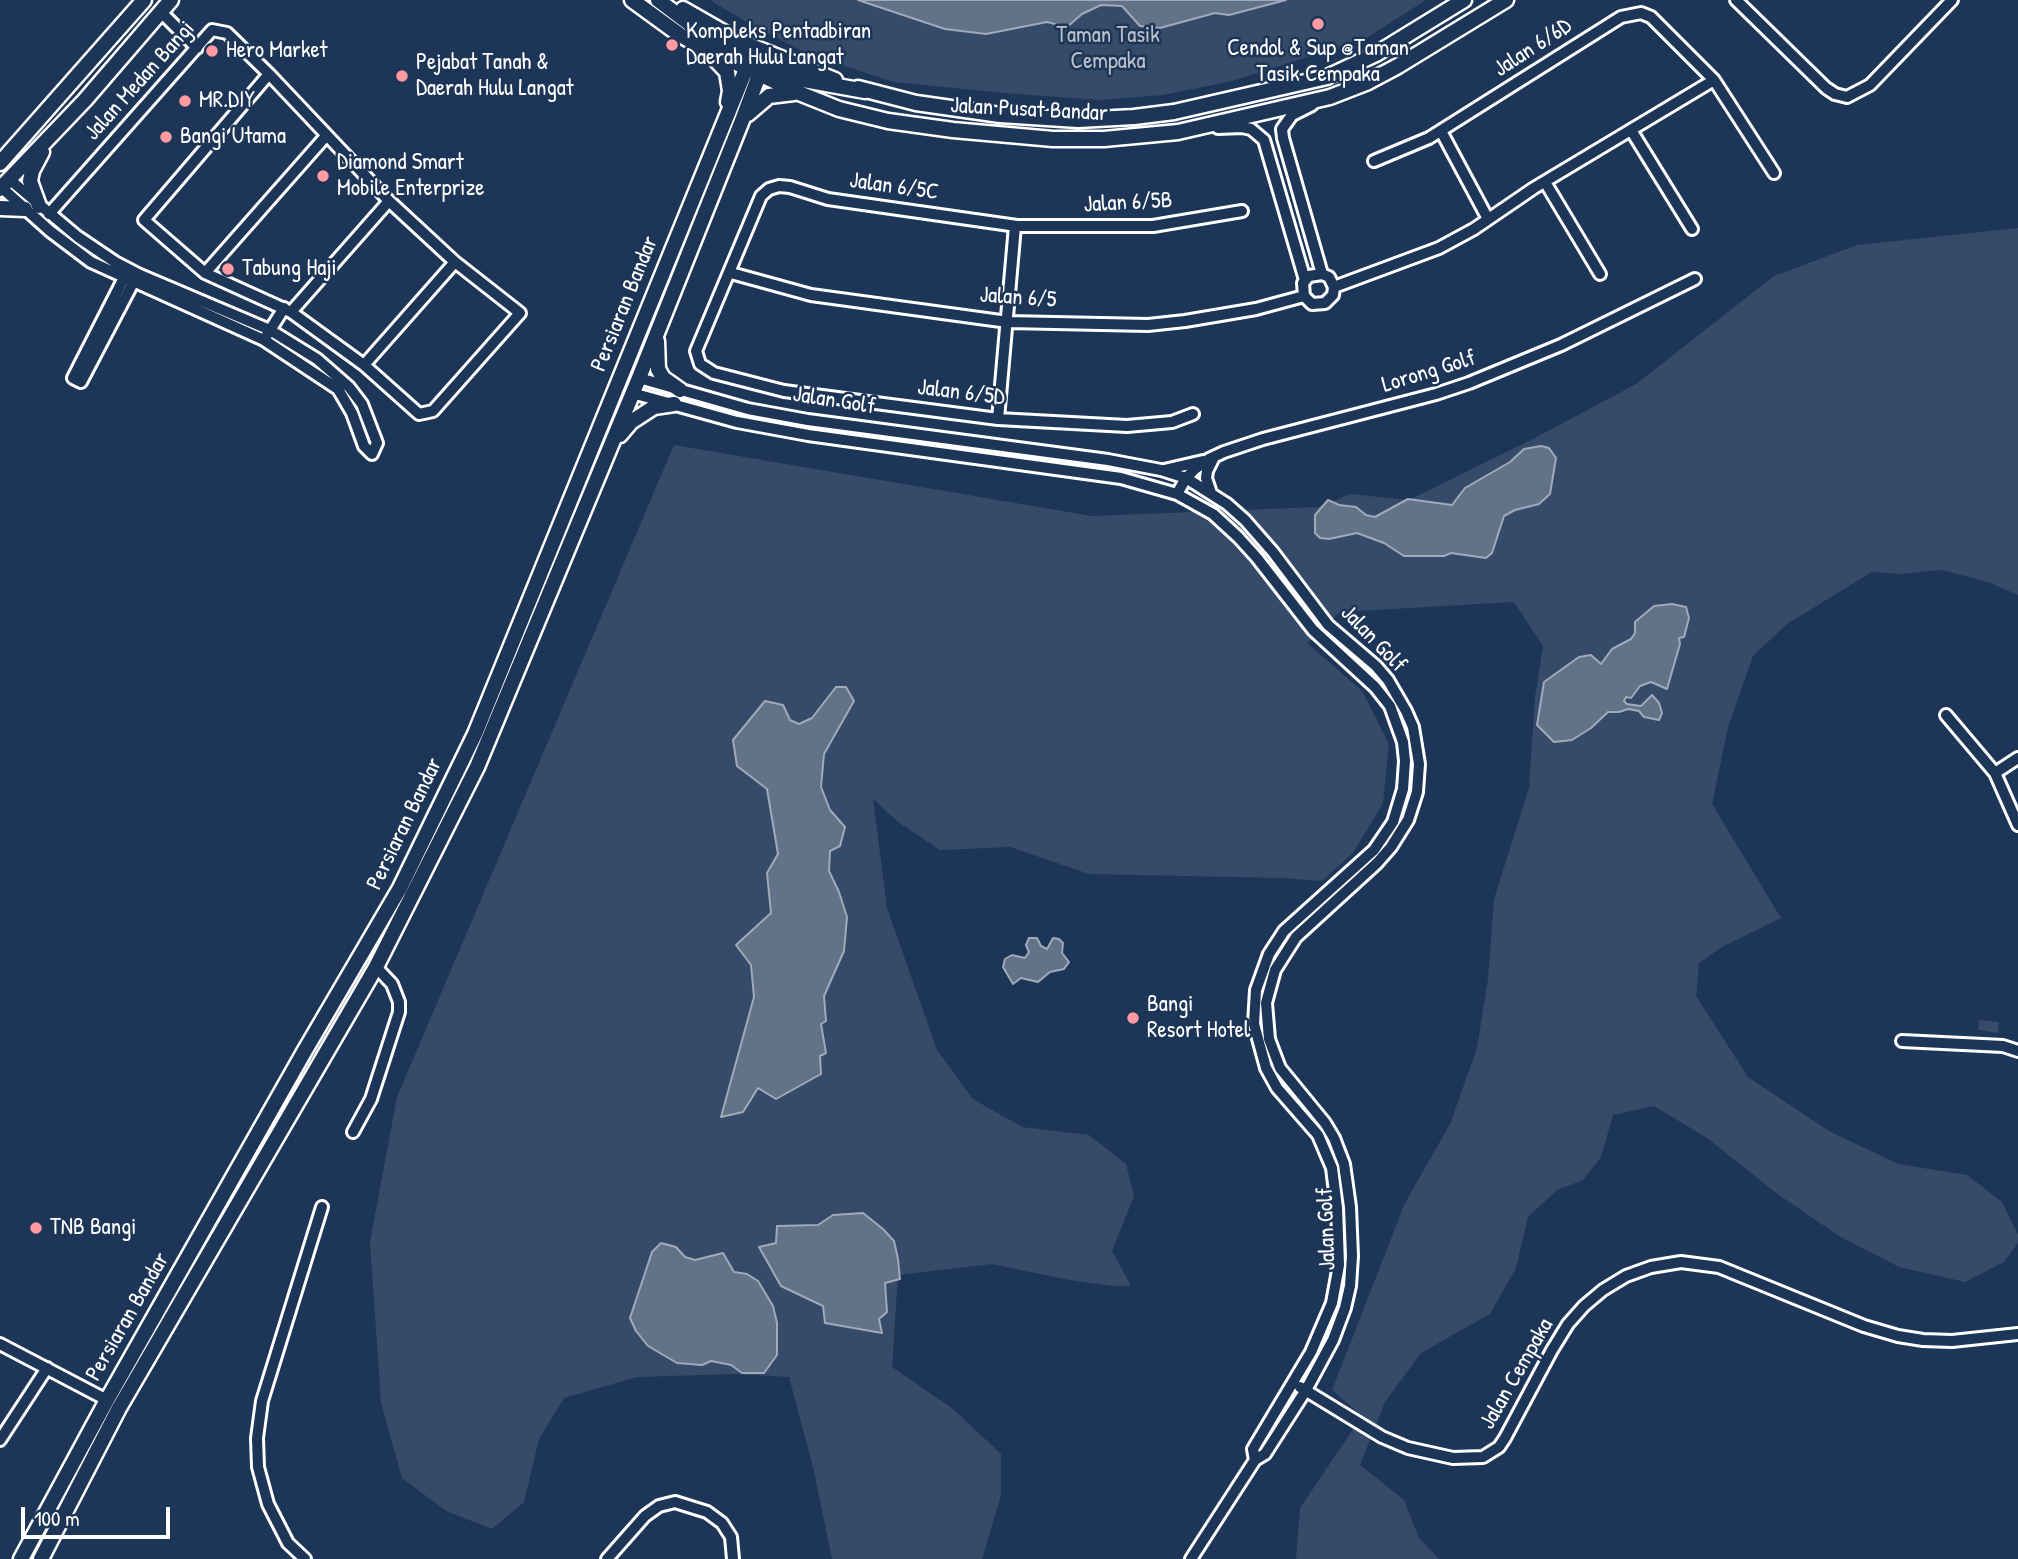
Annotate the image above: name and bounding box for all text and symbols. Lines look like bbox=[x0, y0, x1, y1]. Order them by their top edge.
street label: Jalan 6/6D bbox=[1489, 13, 1577, 83]
street label: Jalan Medan Bangi bbox=[79, 16, 201, 146]
marker: Cendol & Sup @Taman Tasik Cempaka bbox=[1310, 16, 1326, 32]
place label: Kompleks Pentadbiran Daerah Hulu Langat bbox=[686, 18, 871, 72]
park label: Taman Tasik Cempaka bbox=[1056, 22, 1160, 76]
place label: Cendol & Sup @Taman Tasik Cempaka bbox=[1227, 35, 1409, 89]
place label: Hero Market bbox=[226, 37, 327, 65]
marker: Kompleks Pentadbiran Daerah Hulu Langat bbox=[664, 37, 680, 53]
marker: Hero Market bbox=[204, 43, 220, 59]
place label: Pejabat Tanah & Daerah Hulu Langat bbox=[416, 49, 574, 103]
marker: Pejabat Tanah & Daerah Hulu Langat bbox=[394, 68, 410, 84]
place label: MR.DIY bbox=[199, 87, 255, 115]
street label: Jalan Pusat Bandar bbox=[950, 92, 1108, 128]
marker: MR.DIY bbox=[177, 93, 193, 109]
place label: Bangi Utama bbox=[180, 123, 286, 151]
marker: Bangi Utama bbox=[158, 129, 174, 145]
place label: Diamond Smart Mobile Enterprize bbox=[337, 149, 484, 203]
street label: Jalan 6/5C bbox=[848, 167, 940, 207]
marker: Diamond Smart Mobile Enterprize bbox=[315, 168, 331, 184]
street label: Jalan 6/5B bbox=[1083, 187, 1173, 219]
street label: Persiaran Bandar bbox=[585, 232, 665, 376]
place label: Tabung Haji bbox=[242, 255, 337, 283]
marker: Tabung Haji bbox=[220, 261, 236, 277]
street label: Jalan 6/5 bbox=[979, 282, 1057, 314]
street label: Lorong Golf bbox=[1379, 345, 1479, 399]
street label: Jalan 6/5D bbox=[916, 374, 1006, 412]
street label: Jalan Golf bbox=[791, 381, 877, 421]
street label: Jalan Golf bbox=[1334, 600, 1412, 678]
street label: Persiaran Bandar bbox=[361, 753, 449, 895]
place label: Bangi Resort Hotel bbox=[1147, 991, 1250, 1045]
marker: Bangi Resort Hotel bbox=[1125, 1010, 1141, 1026]
street label: Jalan Golf bbox=[1312, 1187, 1342, 1271]
place label: TNB Bangi bbox=[50, 1214, 136, 1242]
marker: TNB Bangi bbox=[28, 1220, 44, 1236]
street label: Persiaran Bandar bbox=[80, 1248, 176, 1386]
street label: Jalan Cempaka bbox=[1474, 1314, 1560, 1434]
scale bar bbox=[24, 1492, 173, 1536]
text: 100 m bbox=[34, 1504, 80, 1533]

